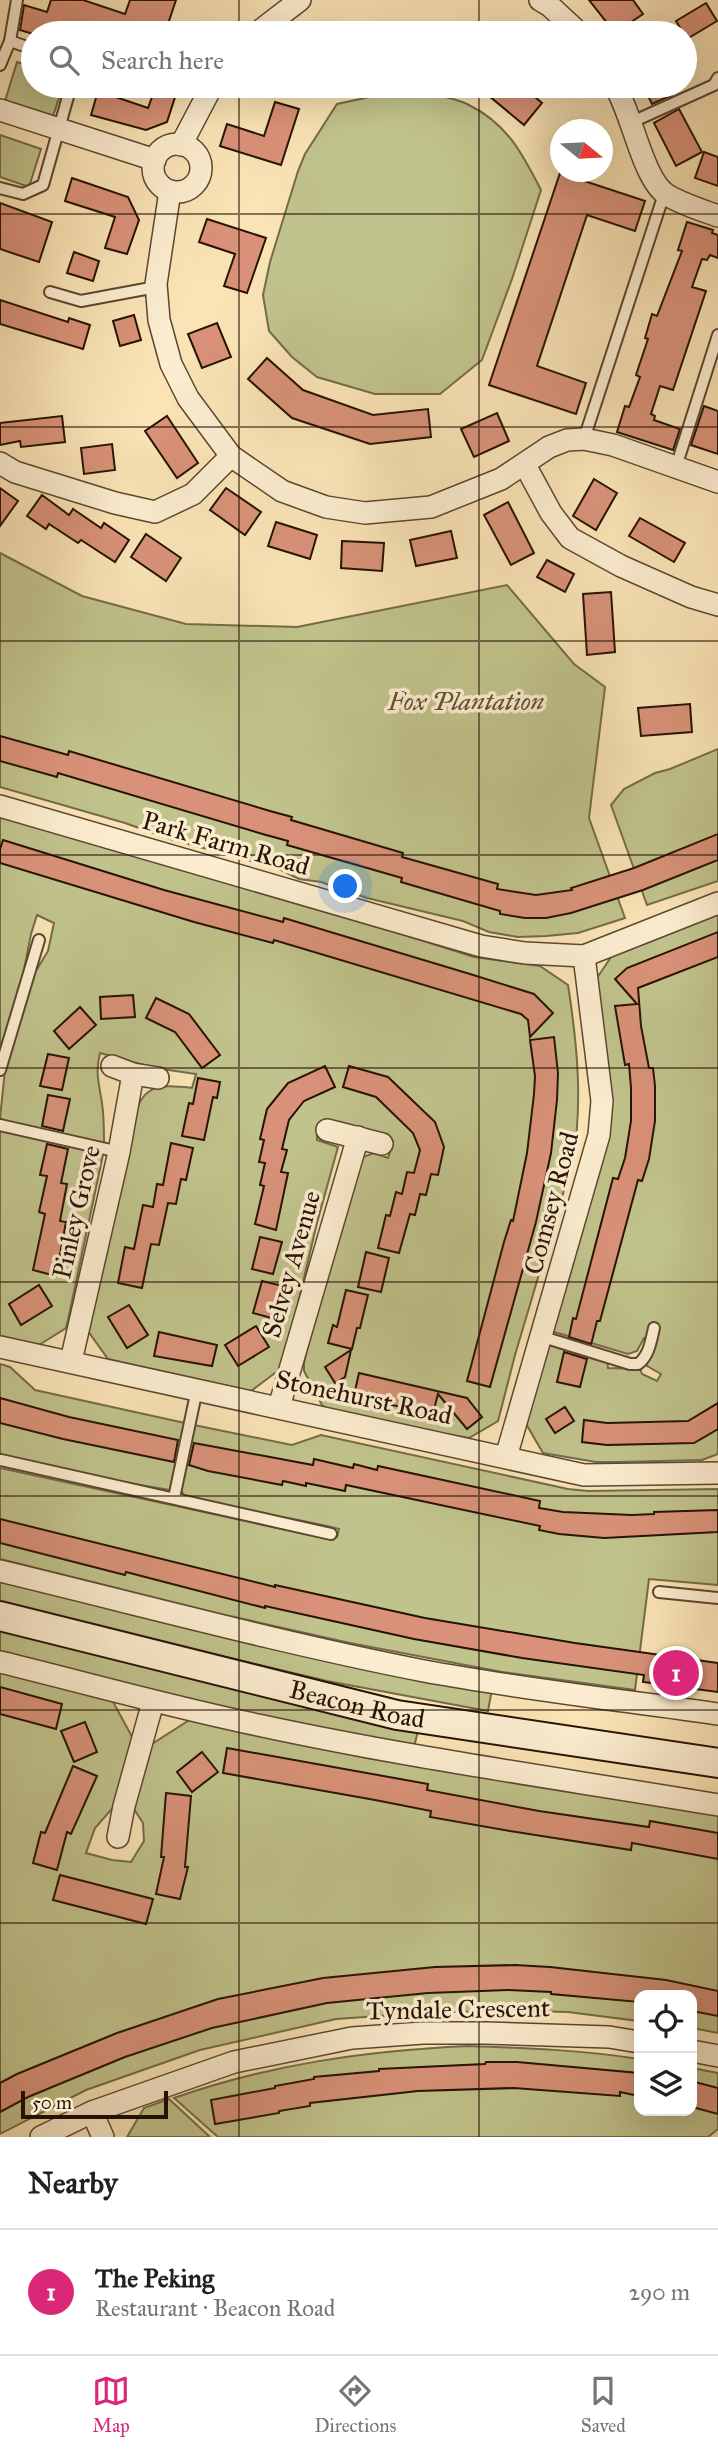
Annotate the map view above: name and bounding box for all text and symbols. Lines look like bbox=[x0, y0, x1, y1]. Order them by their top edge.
search box bbox=[21, 21, 697, 98]
icon: search bbox=[45, 41, 83, 79]
text: Search here bbox=[101, 44, 224, 76]
north arrow bbox=[550, 119, 613, 182]
park label: Fox Plantation bbox=[387, 685, 545, 717]
street label: Park Farm Road bbox=[139, 804, 313, 882]
your location bbox=[328, 869, 362, 903]
street label: Comsey Road bbox=[517, 1128, 585, 1278]
street label: Pinley Grove bbox=[45, 1142, 107, 1282]
street label: Selvey Avenue bbox=[255, 1187, 327, 1341]
street label: Stonehurst Road bbox=[273, 1363, 455, 1431]
pin: 1 bbox=[653, 1647, 699, 1699]
street label: Beacon Road bbox=[286, 1673, 427, 1735]
map controls bbox=[634, 1990, 697, 2116]
button: locate bbox=[634, 1990, 697, 2053]
street label: Tyndale Crescent bbox=[366, 1991, 550, 2027]
button: layers bbox=[634, 2053, 697, 2116]
scale bar bbox=[21, 2088, 168, 2120]
text: 50 m bbox=[32, 2091, 72, 2114]
text: Nearby bbox=[28, 2165, 118, 2201]
text: The Peking bbox=[95, 2262, 214, 2294]
text: 1 bbox=[46, 2278, 56, 2306]
text: 290 m bbox=[629, 2278, 690, 2306]
text: Restaurant · Beacon Road bbox=[95, 2294, 335, 2322]
tab: Map bbox=[92, 2372, 130, 2437]
tab: Directions bbox=[314, 2372, 396, 2437]
tab: Saved bbox=[581, 2372, 626, 2437]

